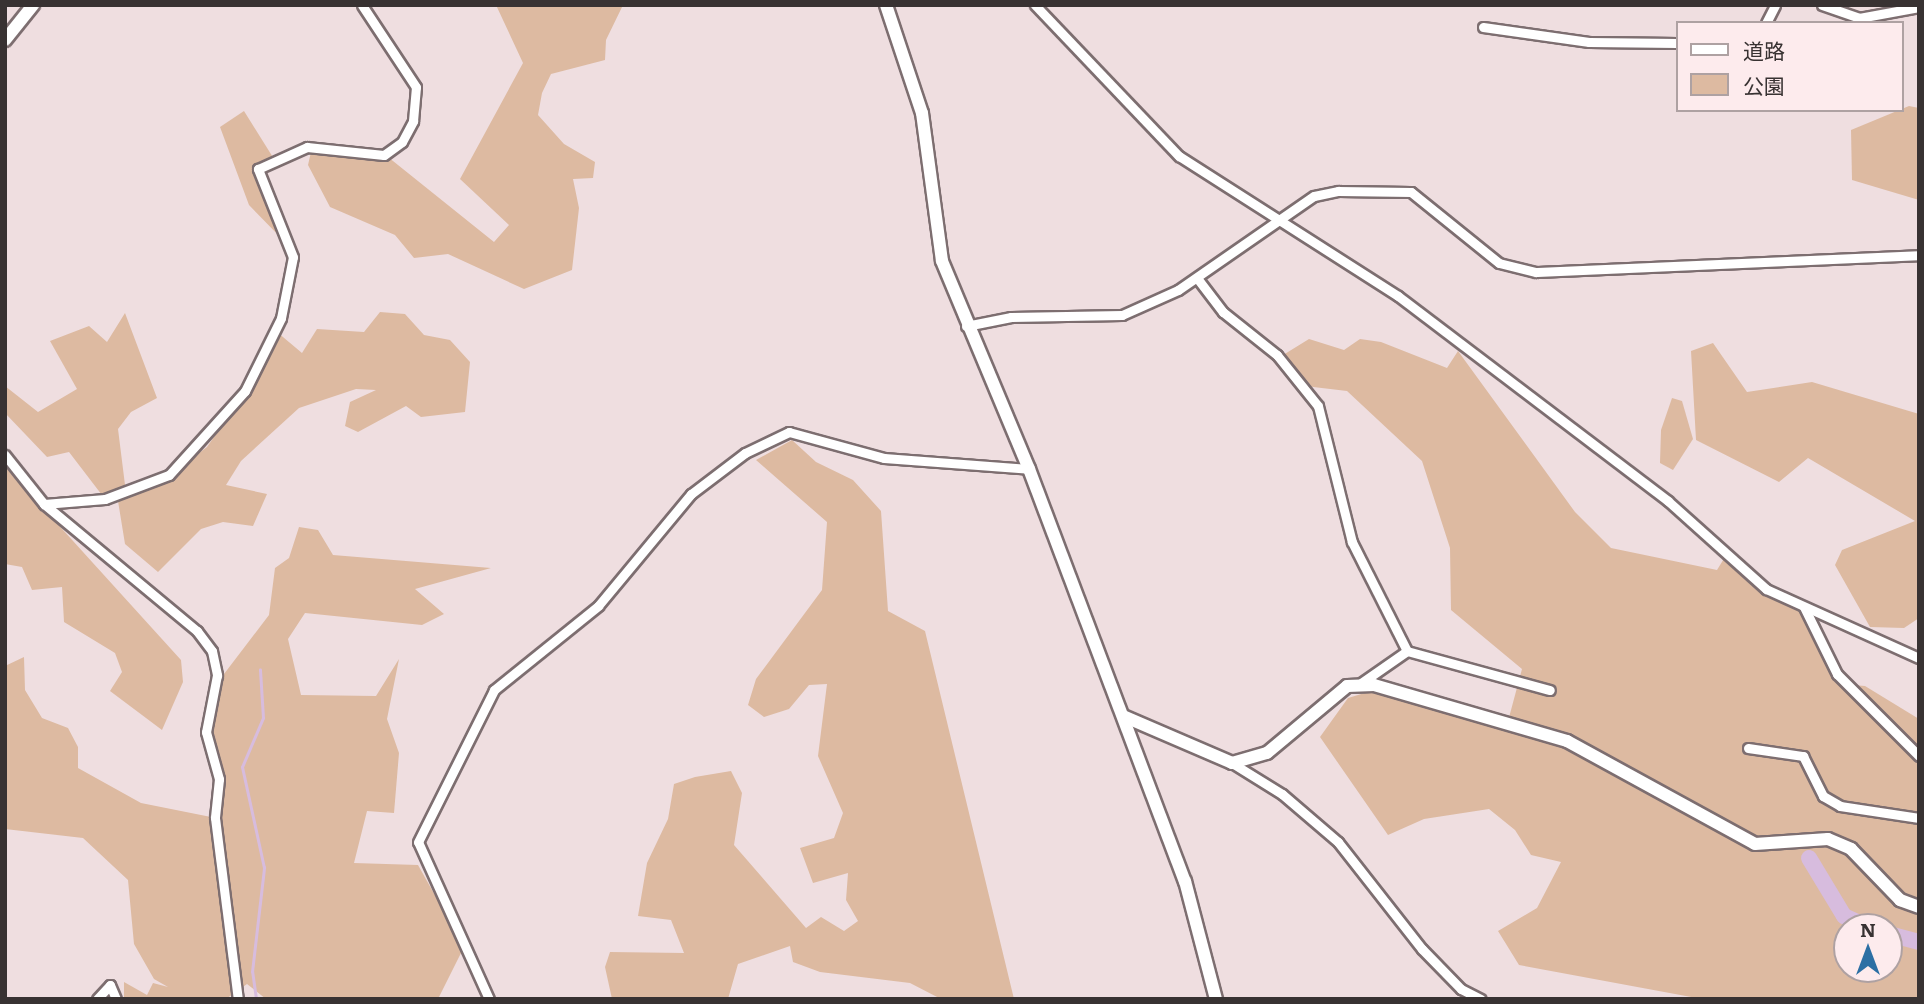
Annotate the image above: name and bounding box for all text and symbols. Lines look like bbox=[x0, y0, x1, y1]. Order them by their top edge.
legend bbox=[1675, 21, 1903, 112]
text: 道路 bbox=[1743, 34, 1785, 65]
text: 公園 bbox=[1743, 69, 1785, 100]
north arrow bbox=[1833, 913, 1903, 983]
text: N bbox=[1860, 915, 1876, 943]

